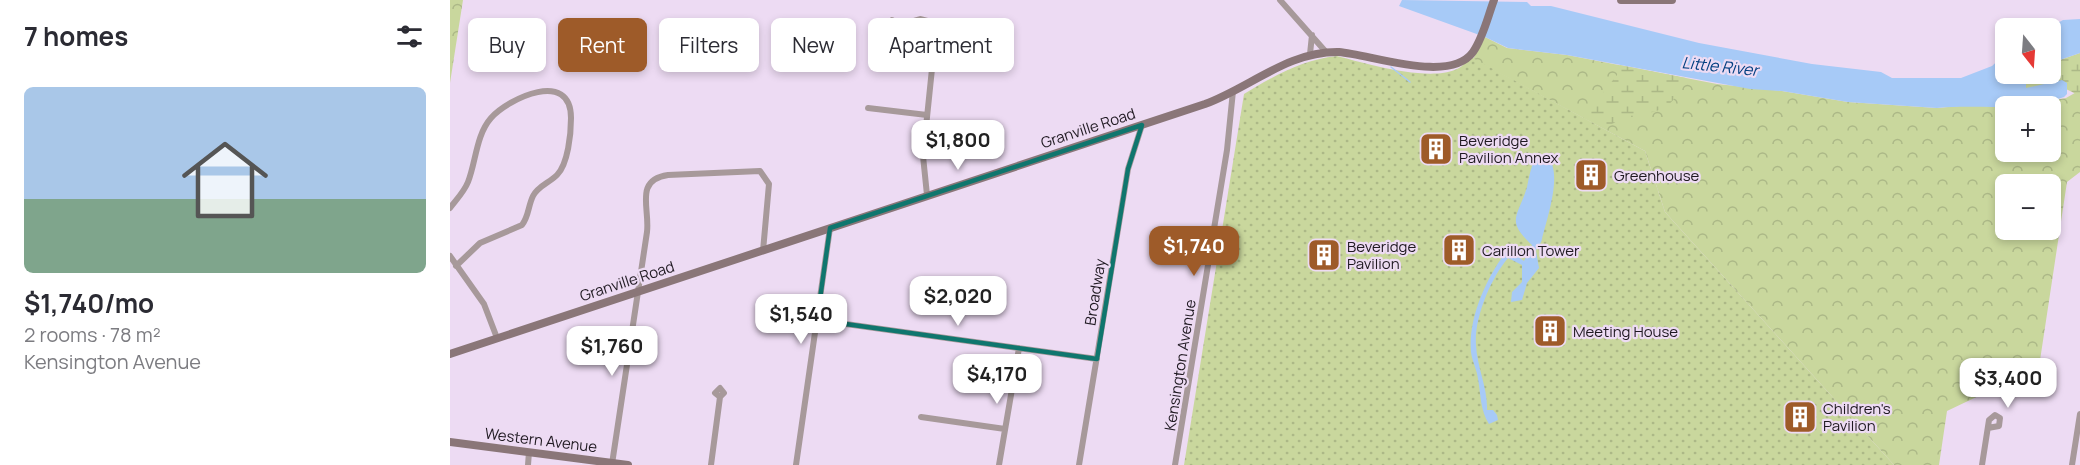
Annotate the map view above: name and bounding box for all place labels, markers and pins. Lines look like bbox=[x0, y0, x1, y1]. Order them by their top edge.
pin: $1,800 bbox=[909, 120, 1007, 171]
place label: Beveridge Pavilion Annex bbox=[1459, 130, 1558, 168]
building icon: Beveridge Pavilion Annex bbox=[1418, 131, 1454, 167]
building icon: Greenhouse bbox=[1573, 157, 1609, 193]
place label: Greenhouse bbox=[1614, 165, 1700, 186]
pin: $1,740 bbox=[1145, 226, 1243, 277]
building icon: Carillon Tower bbox=[1441, 232, 1477, 268]
place label: Beveridge Pavilion bbox=[1347, 236, 1416, 274]
building icon: Beveridge Pavilion bbox=[1306, 237, 1342, 273]
place label: Carillon Tower bbox=[1482, 240, 1580, 261]
pin: $2,020 bbox=[909, 276, 1007, 327]
pin: $1,540 bbox=[752, 294, 850, 345]
building icon: Meeting House bbox=[1532, 313, 1568, 349]
place label: Meeting House bbox=[1573, 321, 1678, 342]
pin: $1,760 bbox=[563, 326, 661, 377]
pin: $4,170 bbox=[948, 354, 1046, 405]
pin: $3,400 bbox=[1959, 358, 2057, 409]
place label: Children's Pavilion bbox=[1823, 398, 1891, 436]
building icon: Children's Pavilion bbox=[1782, 399, 1818, 435]

